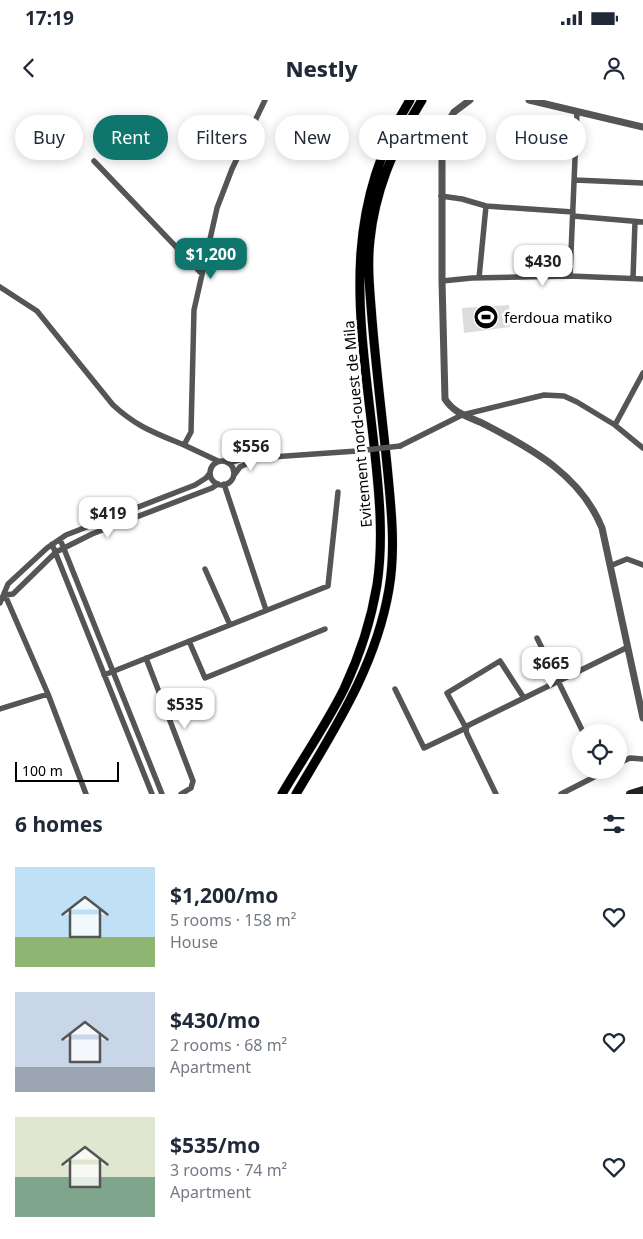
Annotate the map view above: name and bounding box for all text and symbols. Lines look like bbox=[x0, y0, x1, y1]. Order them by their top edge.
text: 17:19 bbox=[25, 5, 74, 31]
text: Nestly bbox=[285, 53, 358, 83]
icon: back bbox=[15, 54, 43, 82]
icon: person bbox=[600, 54, 628, 82]
chip: Buy bbox=[15, 115, 83, 160]
chip: Rent bbox=[93, 115, 168, 160]
chip: Filters bbox=[178, 115, 265, 160]
chip: New bbox=[275, 115, 349, 160]
chip: Apartment bbox=[359, 115, 486, 160]
chip: House bbox=[496, 115, 586, 160]
pin: $1,200 bbox=[170, 238, 252, 280]
text: $1,200 bbox=[186, 243, 236, 265]
pin: $430 bbox=[513, 244, 573, 287]
text: $430 bbox=[525, 250, 561, 272]
sports icon: ferdoua matiko bbox=[473, 304, 499, 330]
place label: ferdoua matiko bbox=[504, 307, 612, 327]
street label: Evitement nord-ouest de Mila bbox=[338, 320, 376, 528]
pin: $556 bbox=[221, 430, 281, 472]
text: $556 bbox=[233, 435, 269, 457]
pin: $419 bbox=[78, 496, 138, 539]
text: $419 bbox=[90, 502, 126, 524]
pin: $665 bbox=[521, 646, 581, 689]
text: $665 bbox=[533, 652, 569, 674]
pin: $535 bbox=[155, 688, 215, 730]
text: $535 bbox=[167, 693, 203, 715]
map controls bbox=[572, 724, 627, 779]
button: locate bbox=[572, 724, 627, 779]
scale bar bbox=[15, 759, 119, 782]
text: 100 m bbox=[22, 761, 63, 780]
text: 6 homes bbox=[15, 810, 103, 838]
icon: filters bbox=[600, 810, 628, 838]
text: $1,200/mo bbox=[170, 881, 278, 909]
icon: home bbox=[55, 887, 115, 947]
icon: heart bbox=[600, 903, 628, 931]
text: 5 rooms · 158 m² bbox=[170, 909, 296, 931]
text: House bbox=[170, 931, 218, 953]
text: $430/mo bbox=[170, 1006, 260, 1034]
icon: home bbox=[55, 1012, 115, 1072]
icon: heart bbox=[600, 1028, 628, 1056]
text: 2 rooms · 68 m² bbox=[170, 1034, 287, 1056]
text: Apartment bbox=[170, 1056, 251, 1078]
text: $535/mo bbox=[170, 1131, 260, 1159]
icon: home bbox=[55, 1137, 115, 1197]
icon: heart bbox=[600, 1153, 628, 1181]
text: 3 rooms · 74 m² bbox=[170, 1159, 287, 1181]
text: Apartment bbox=[170, 1181, 251, 1203]

